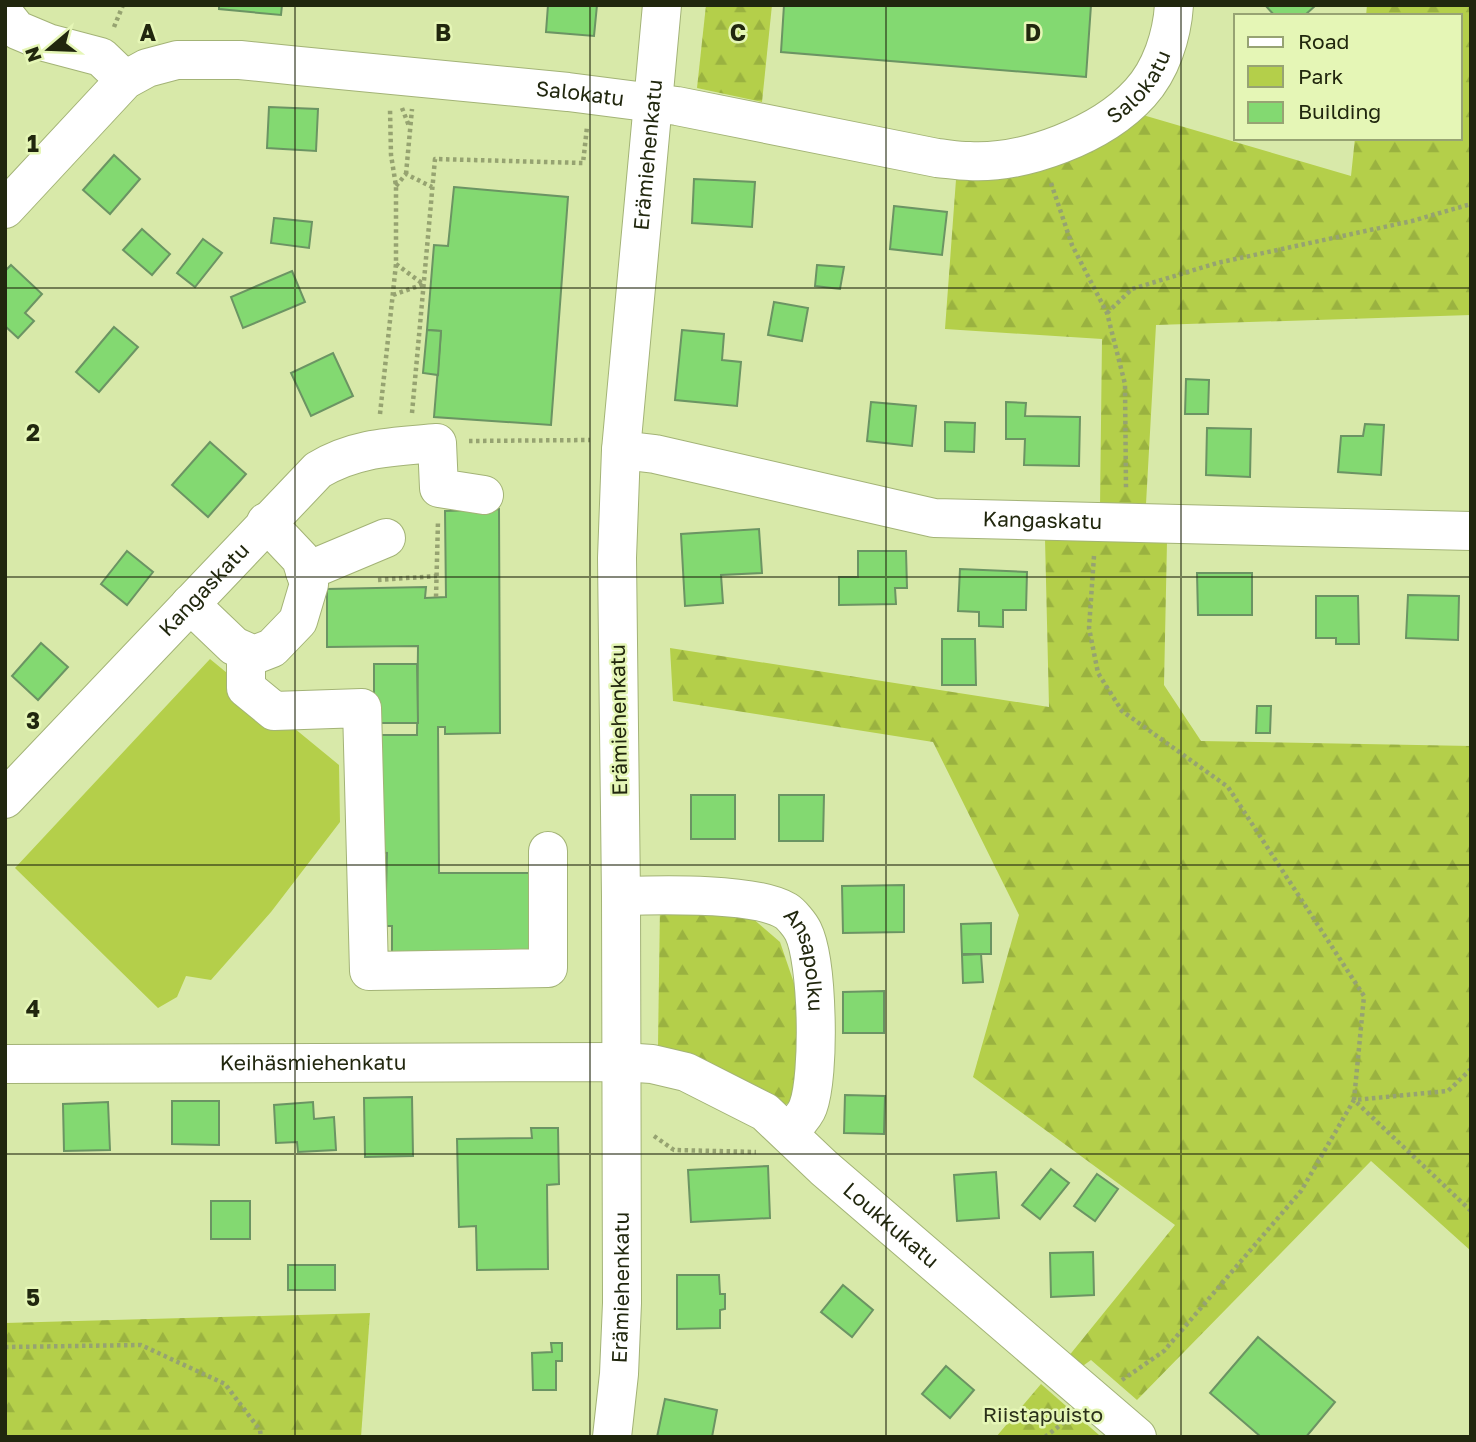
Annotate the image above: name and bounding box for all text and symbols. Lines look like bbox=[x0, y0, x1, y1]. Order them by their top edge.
north arrow bbox=[14, 14, 84, 84]
legend bbox=[1234, 14, 1462, 140]
text: A bbox=[140, 18, 157, 46]
text: B bbox=[435, 18, 451, 46]
text: C bbox=[730, 18, 746, 46]
text: D bbox=[1025, 18, 1041, 46]
text: Road bbox=[1298, 28, 1349, 54]
text: N bbox=[19, 44, 46, 65]
street label: Salokatu bbox=[1101, 46, 1176, 129]
text: Park bbox=[1298, 63, 1344, 89]
street label: Salokatu bbox=[535, 75, 626, 111]
street label: Erämiehenkatu bbox=[627, 78, 667, 231]
text: Building bbox=[1298, 98, 1381, 124]
text: 1 bbox=[27, 129, 39, 157]
text: 2 bbox=[26, 418, 40, 446]
street label: Kangaskatu bbox=[982, 505, 1103, 534]
street label: Kangaskatu bbox=[153, 537, 254, 641]
street label: Erämiehenkatu bbox=[604, 644, 632, 796]
text: 3 bbox=[26, 706, 40, 734]
street label: Ansapolku bbox=[779, 902, 829, 1012]
text: 4 bbox=[26, 994, 40, 1022]
street label: Keihäsmiehenkatu bbox=[220, 1049, 406, 1075]
street label: Loukkukatu bbox=[838, 1176, 945, 1273]
street label: Erämiehenkatu bbox=[605, 1212, 634, 1364]
text: 5 bbox=[26, 1283, 40, 1311]
park label: Riistapuisto bbox=[983, 1401, 1103, 1427]

